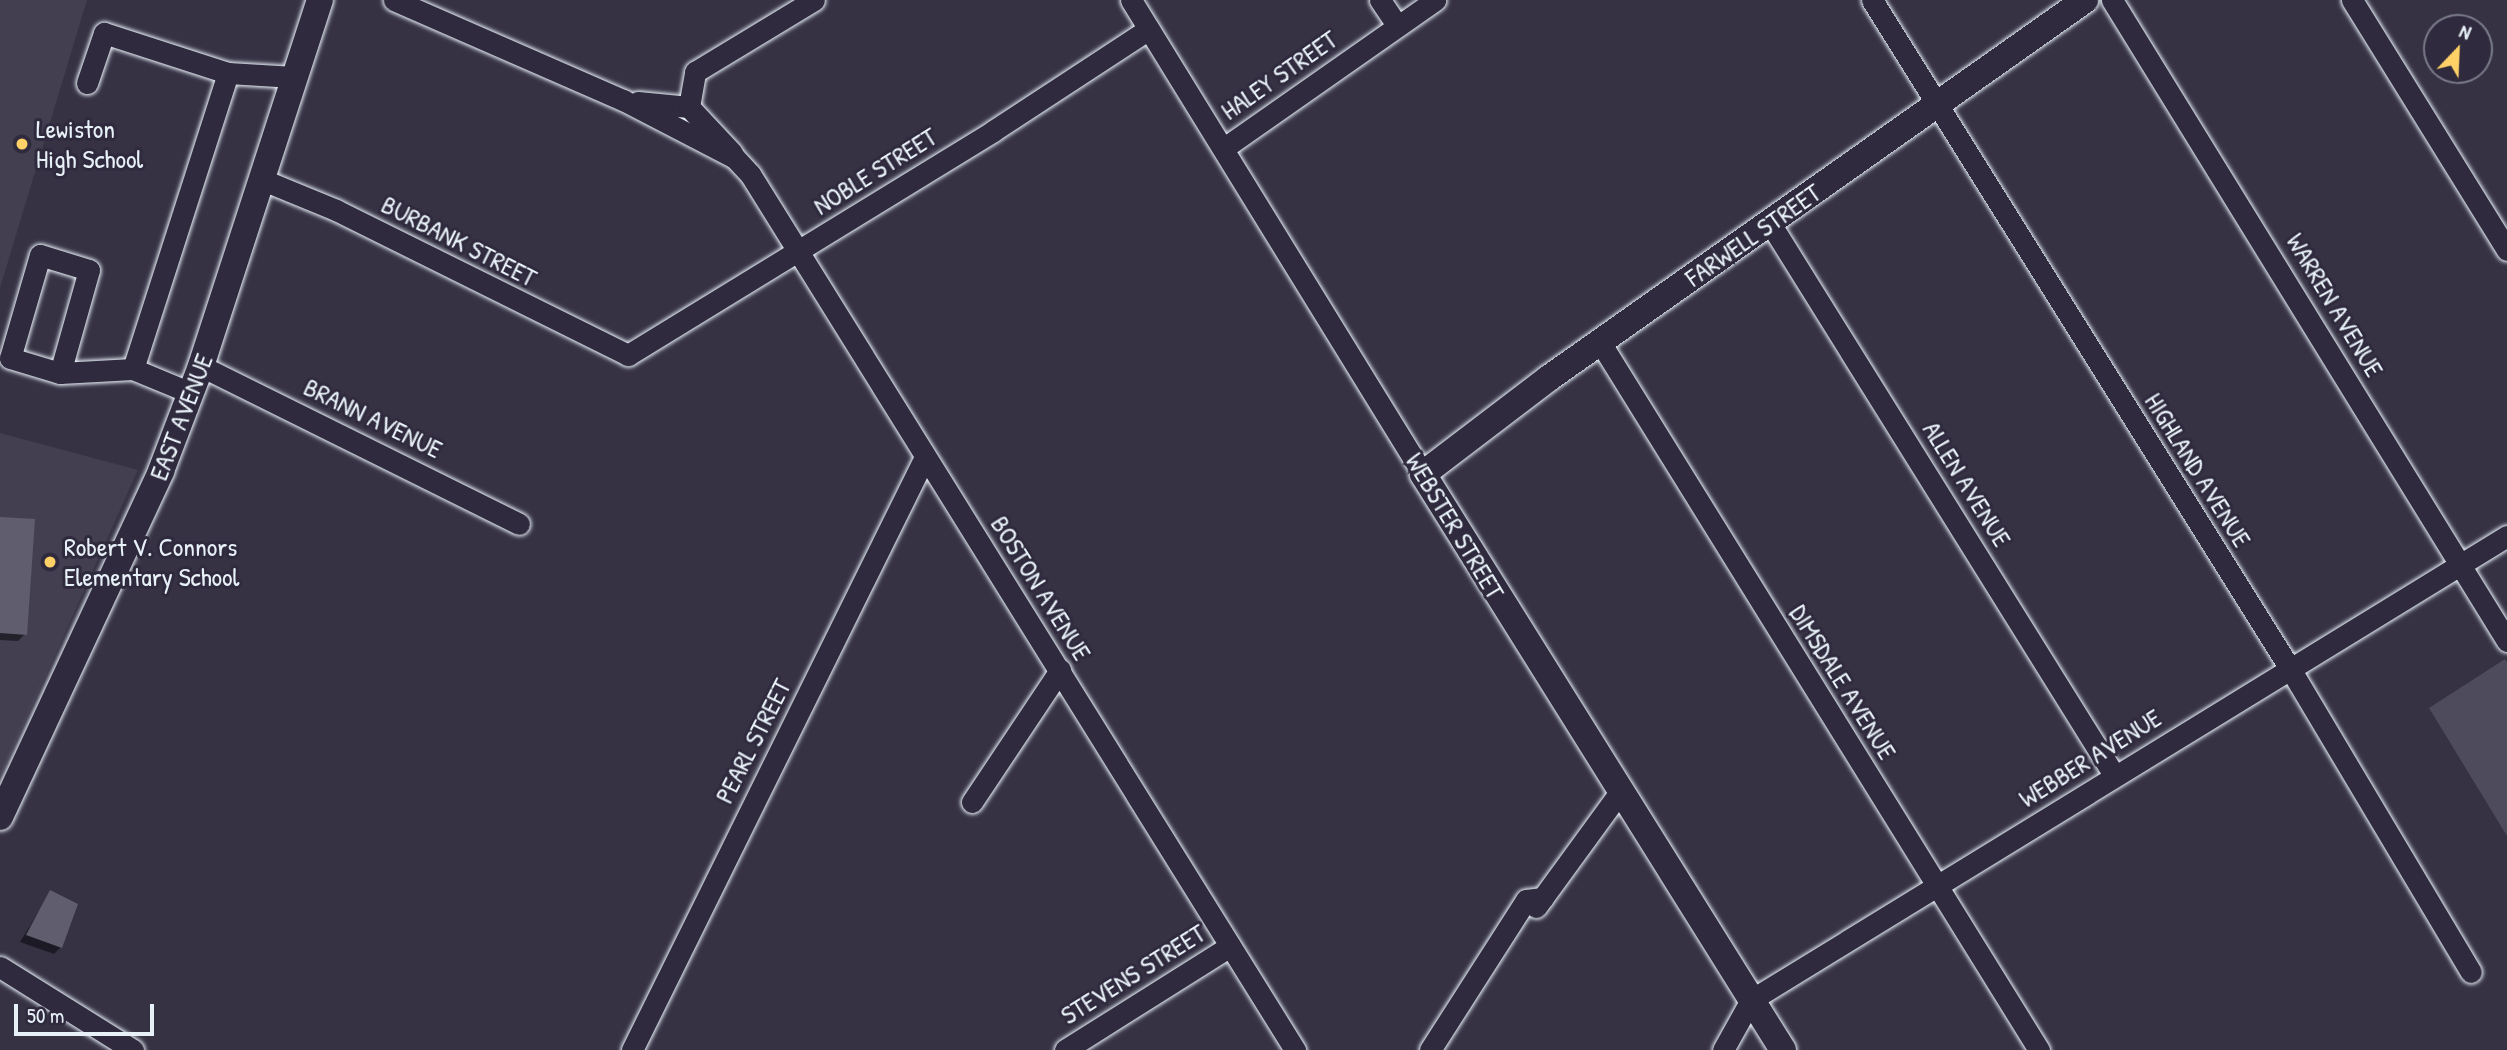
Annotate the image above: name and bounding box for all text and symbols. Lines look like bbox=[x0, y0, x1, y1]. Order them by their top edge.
north arrow bbox=[2423, 14, 2493, 84]
text: N bbox=[2456, 18, 2475, 45]
street label: HALEY STREET bbox=[1215, 24, 1343, 126]
place label: Lewiston High School bbox=[36, 113, 143, 174]
street label: NOBLE STREET bbox=[808, 121, 942, 221]
marker: Lewiston High School bbox=[14, 136, 30, 152]
street label: FARWELL STREET bbox=[1679, 177, 1827, 293]
street label: BURBANK STREET bbox=[376, 189, 542, 293]
street label: WARREN AVENUE bbox=[2280, 228, 2390, 382]
street label: EAST AVENUE bbox=[143, 349, 219, 485]
street label: BRANN AVENUE bbox=[299, 371, 447, 465]
street label: HIGHLAND AVENUE bbox=[2138, 387, 2258, 553]
street label: ALLEN AVENUE bbox=[1916, 416, 2018, 552]
street label: WEBSTER STREET bbox=[1399, 447, 1511, 605]
street label: BOSTON AVENUE bbox=[984, 510, 1098, 666]
place label: Robert V. Connors Elementary School bbox=[64, 531, 239, 592]
marker: Robert V. Connors Elementary School bbox=[42, 554, 58, 570]
street label: DIMSDALE AVENUE bbox=[1783, 599, 1903, 765]
street label: PEARL STREET bbox=[708, 674, 798, 808]
street label: WEBBER AVENUE bbox=[2013, 702, 2167, 814]
street label: STEVENS STREET bbox=[1055, 917, 1211, 1031]
scale bar bbox=[18, 990, 158, 1034]
text: 50 m bbox=[27, 1001, 64, 1030]

